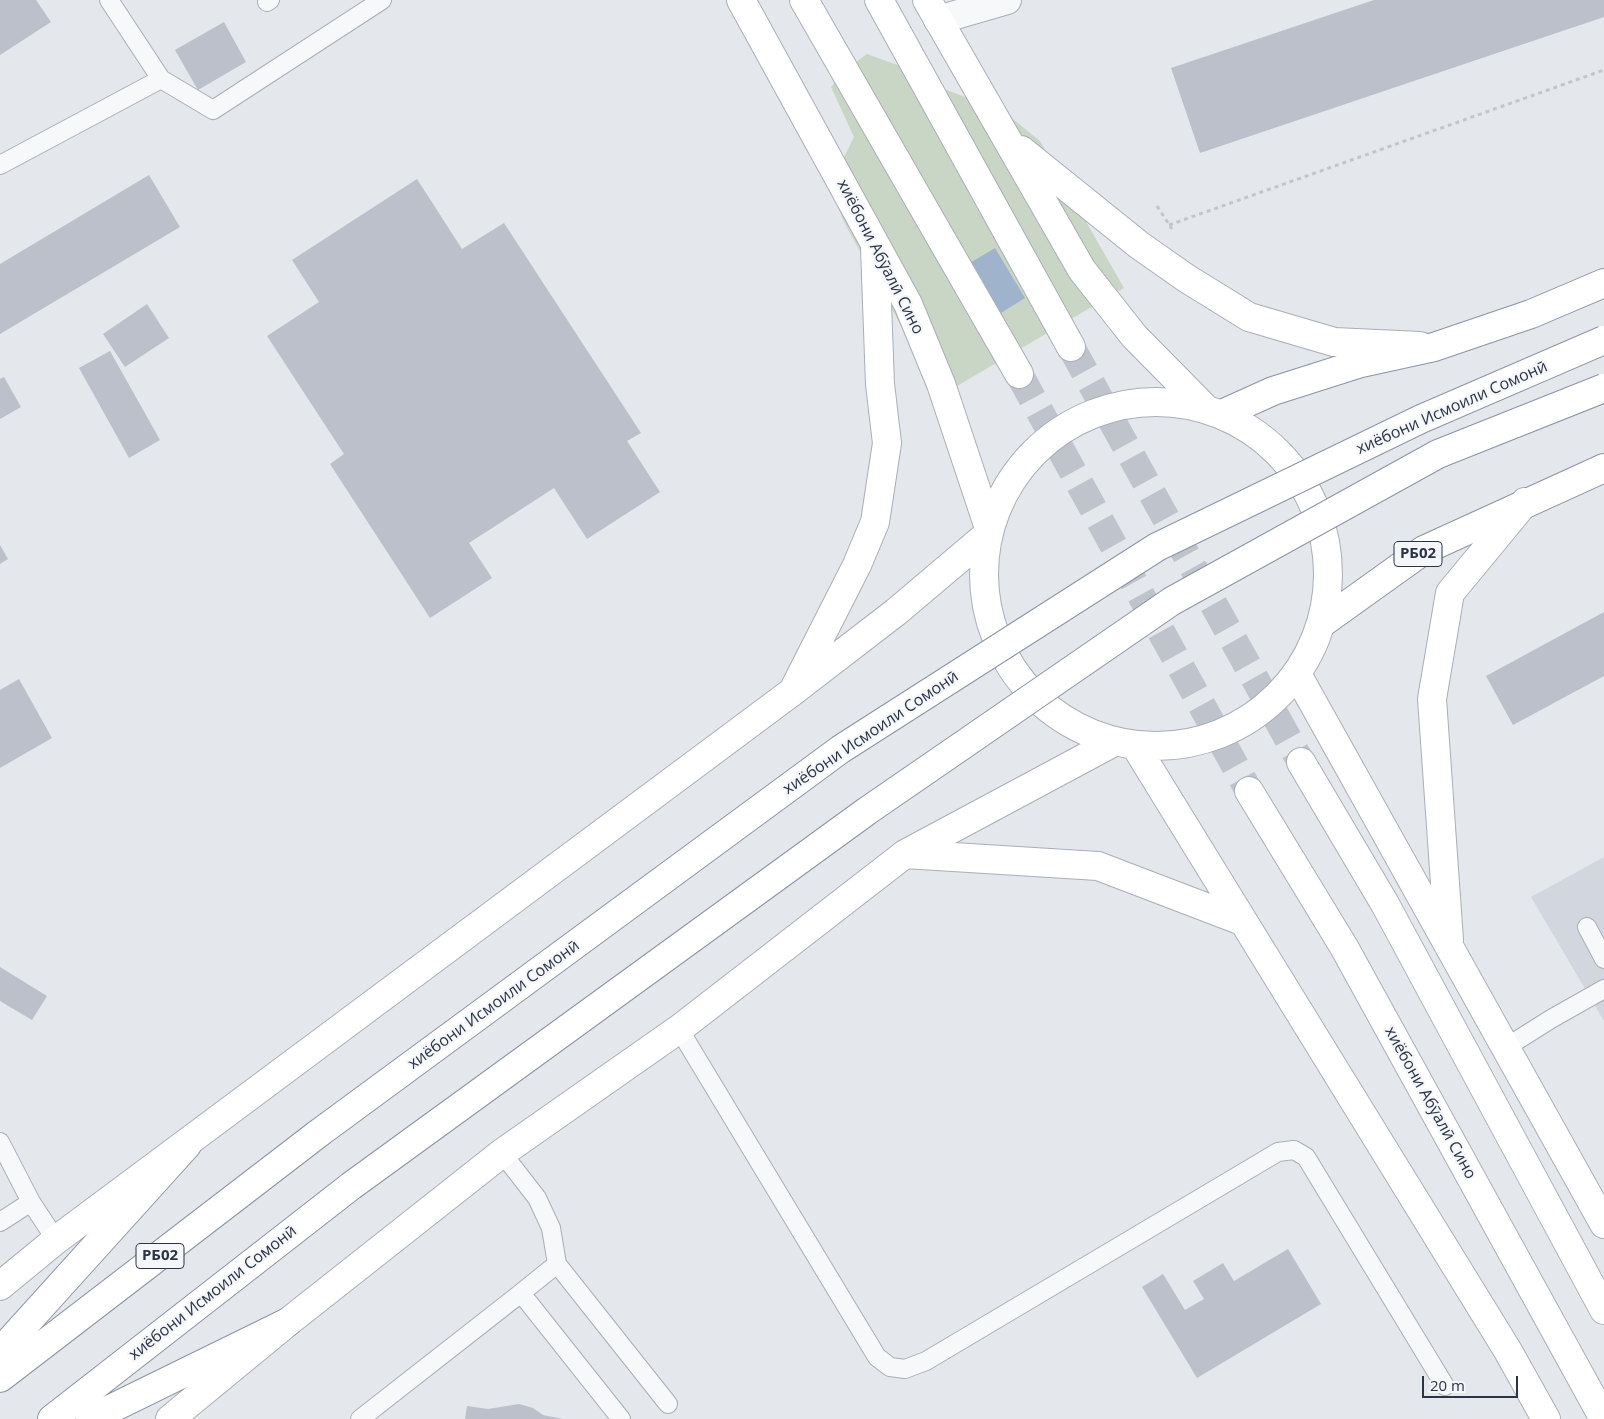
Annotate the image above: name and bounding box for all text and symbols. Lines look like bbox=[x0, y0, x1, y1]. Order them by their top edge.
street label: хиёбони Абӯалӣ Сино bbox=[833, 176, 927, 338]
street label: хиёбони Исмоили Сомонӣ bbox=[1353, 357, 1551, 459]
road number: РБ02 bbox=[1394, 542, 1442, 566]
street label: хиёбони Исмоили Сомонӣ bbox=[780, 667, 962, 799]
street label: хиёбони Исмоили Сомонӣ bbox=[404, 936, 584, 1074]
street label: хиёбони Абӯалӣ Сино bbox=[1380, 1024, 1480, 1182]
street label: хиёбони Исмоили Сомонӣ bbox=[125, 1222, 301, 1364]
road number: РБ02 bbox=[136, 1244, 184, 1268]
scale bar bbox=[1424, 1366, 1520, 1398]
text: 20 m bbox=[1430, 1375, 1465, 1395]

